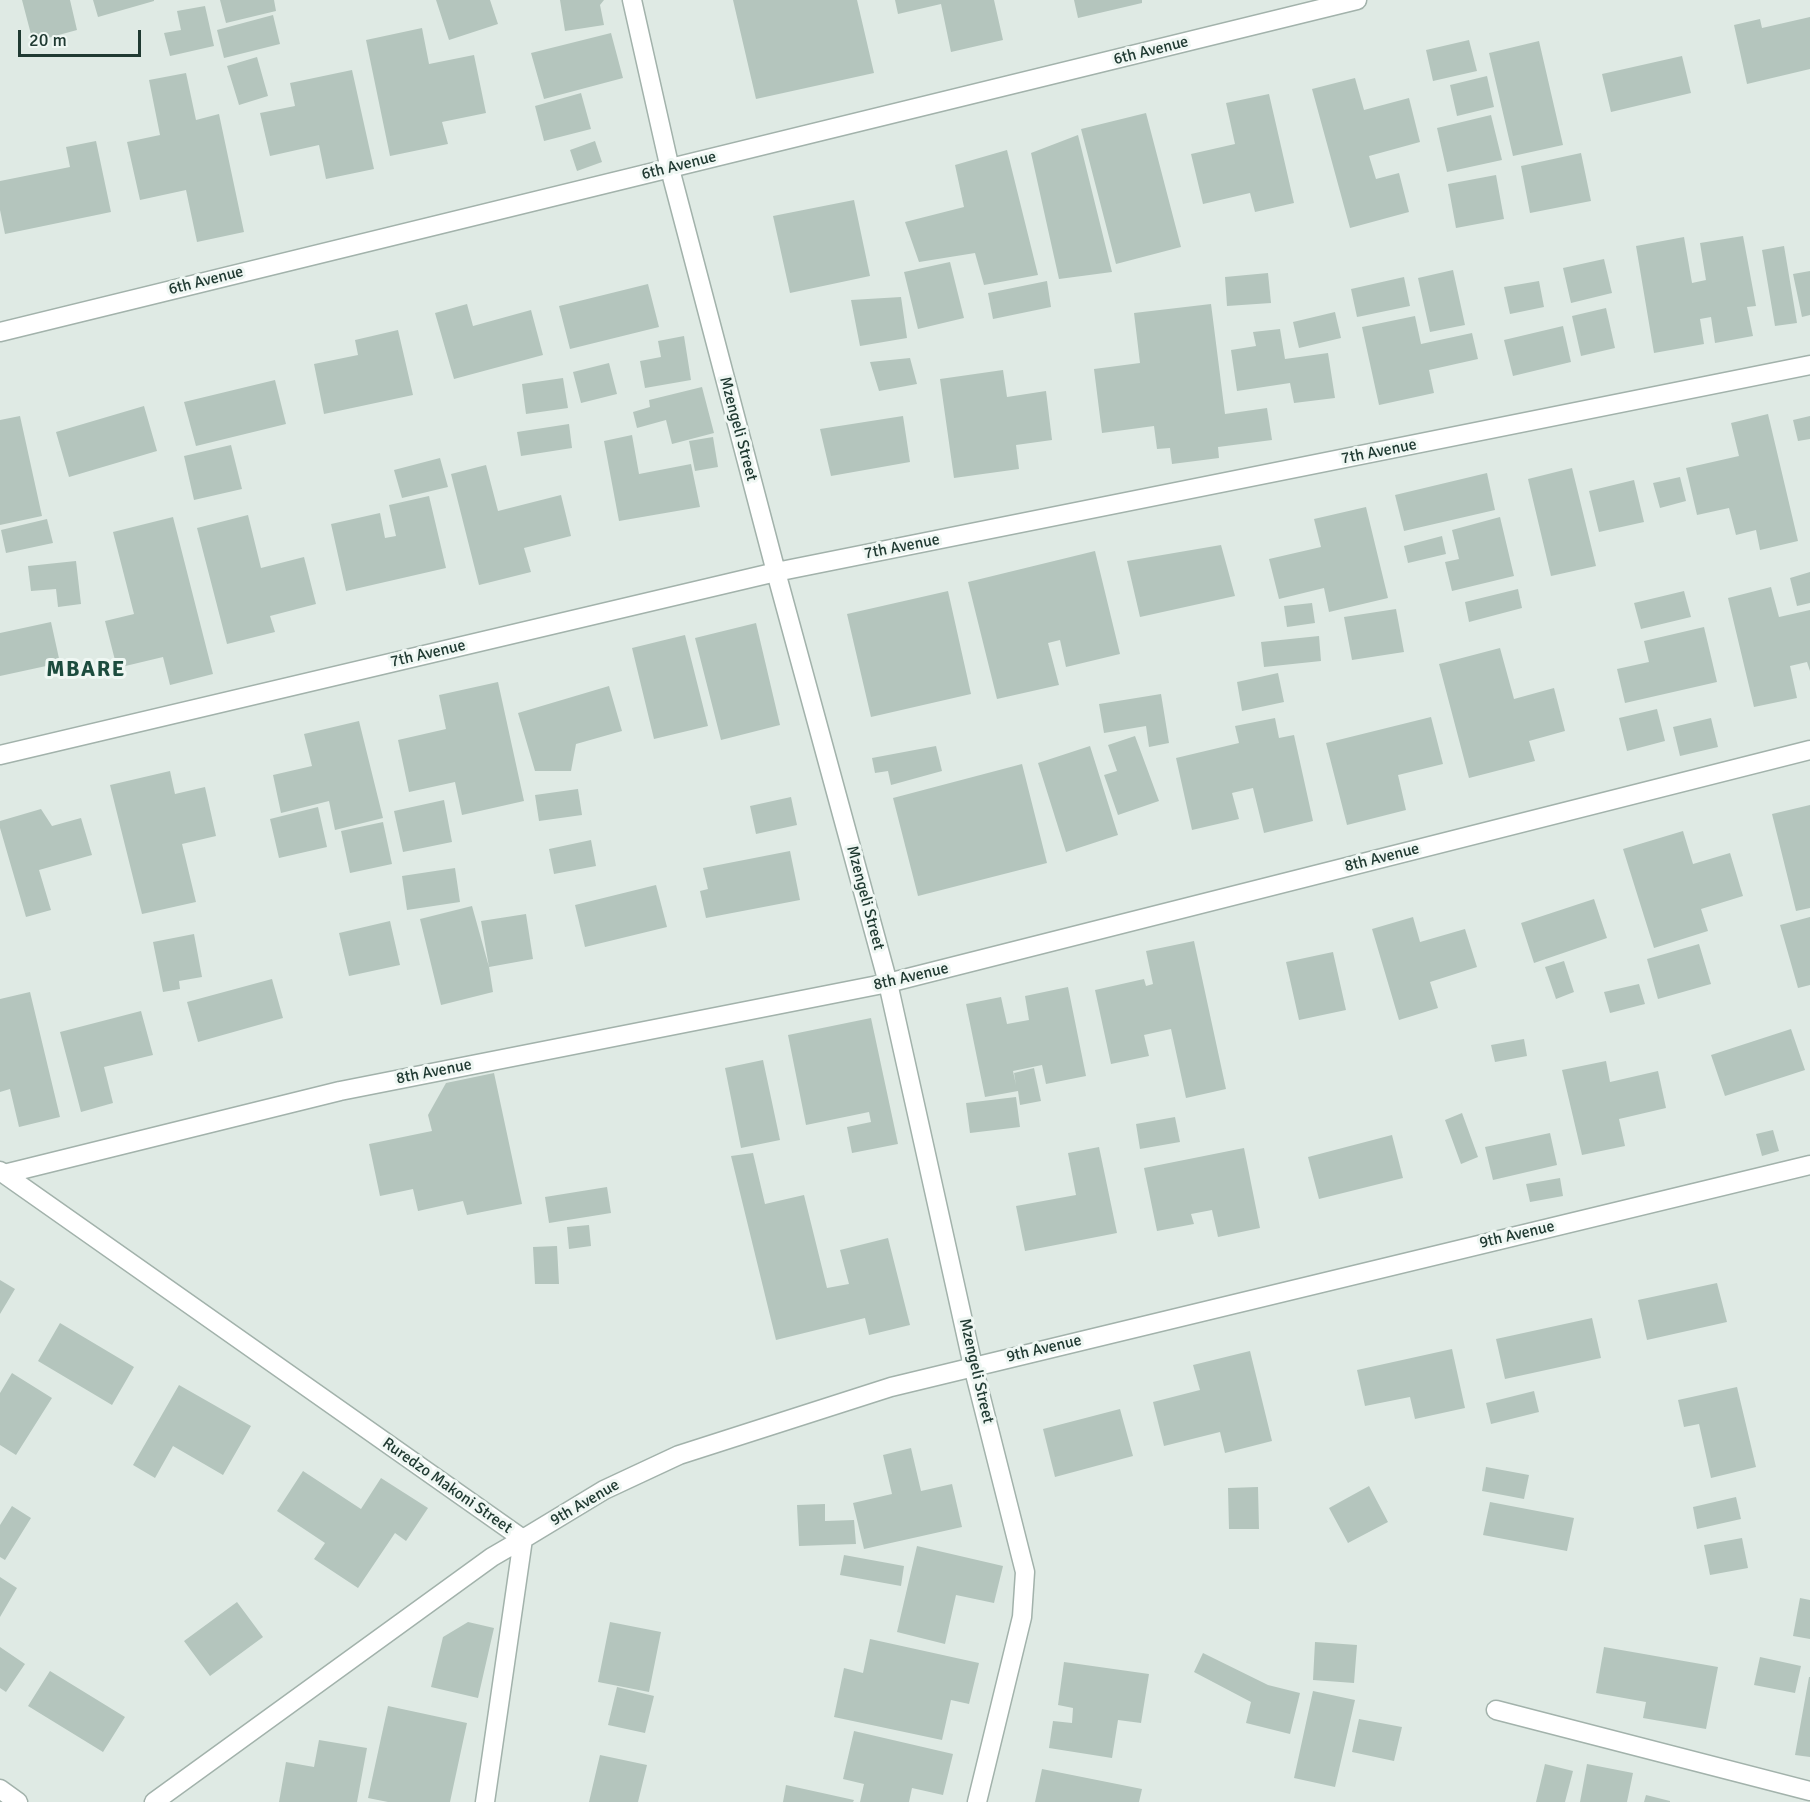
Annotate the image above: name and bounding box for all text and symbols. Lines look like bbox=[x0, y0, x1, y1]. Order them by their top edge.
scale bar bbox=[21, 18, 144, 56]
text: 20 m bbox=[29, 29, 67, 51]
street label: 6th Avenue bbox=[1112, 32, 1190, 70]
street label: 6th Avenue bbox=[640, 147, 718, 185]
street label: 6th Avenue bbox=[167, 262, 245, 300]
street label: Mzengeli Street bbox=[715, 375, 761, 483]
street label: 7th Avenue bbox=[1340, 435, 1418, 469]
street label: 7th Avenue bbox=[863, 530, 941, 564]
street label: 7th Avenue bbox=[389, 636, 467, 672]
district label: MBARE bbox=[46, 657, 126, 683]
street label: 8th Avenue bbox=[1343, 839, 1421, 877]
street label: Mzengeli Street bbox=[842, 844, 888, 952]
street label: 8th Avenue bbox=[872, 959, 950, 995]
street label: 8th Avenue bbox=[395, 1055, 473, 1089]
street label: 9th Avenue bbox=[1478, 1217, 1556, 1253]
street label: Mzengeli Street bbox=[955, 1317, 997, 1425]
street label: 9th Avenue bbox=[1005, 1331, 1083, 1367]
street label: Ruredzo Makoni Street bbox=[378, 1434, 516, 1538]
street label: 9th Avenue bbox=[547, 1476, 623, 1530]

